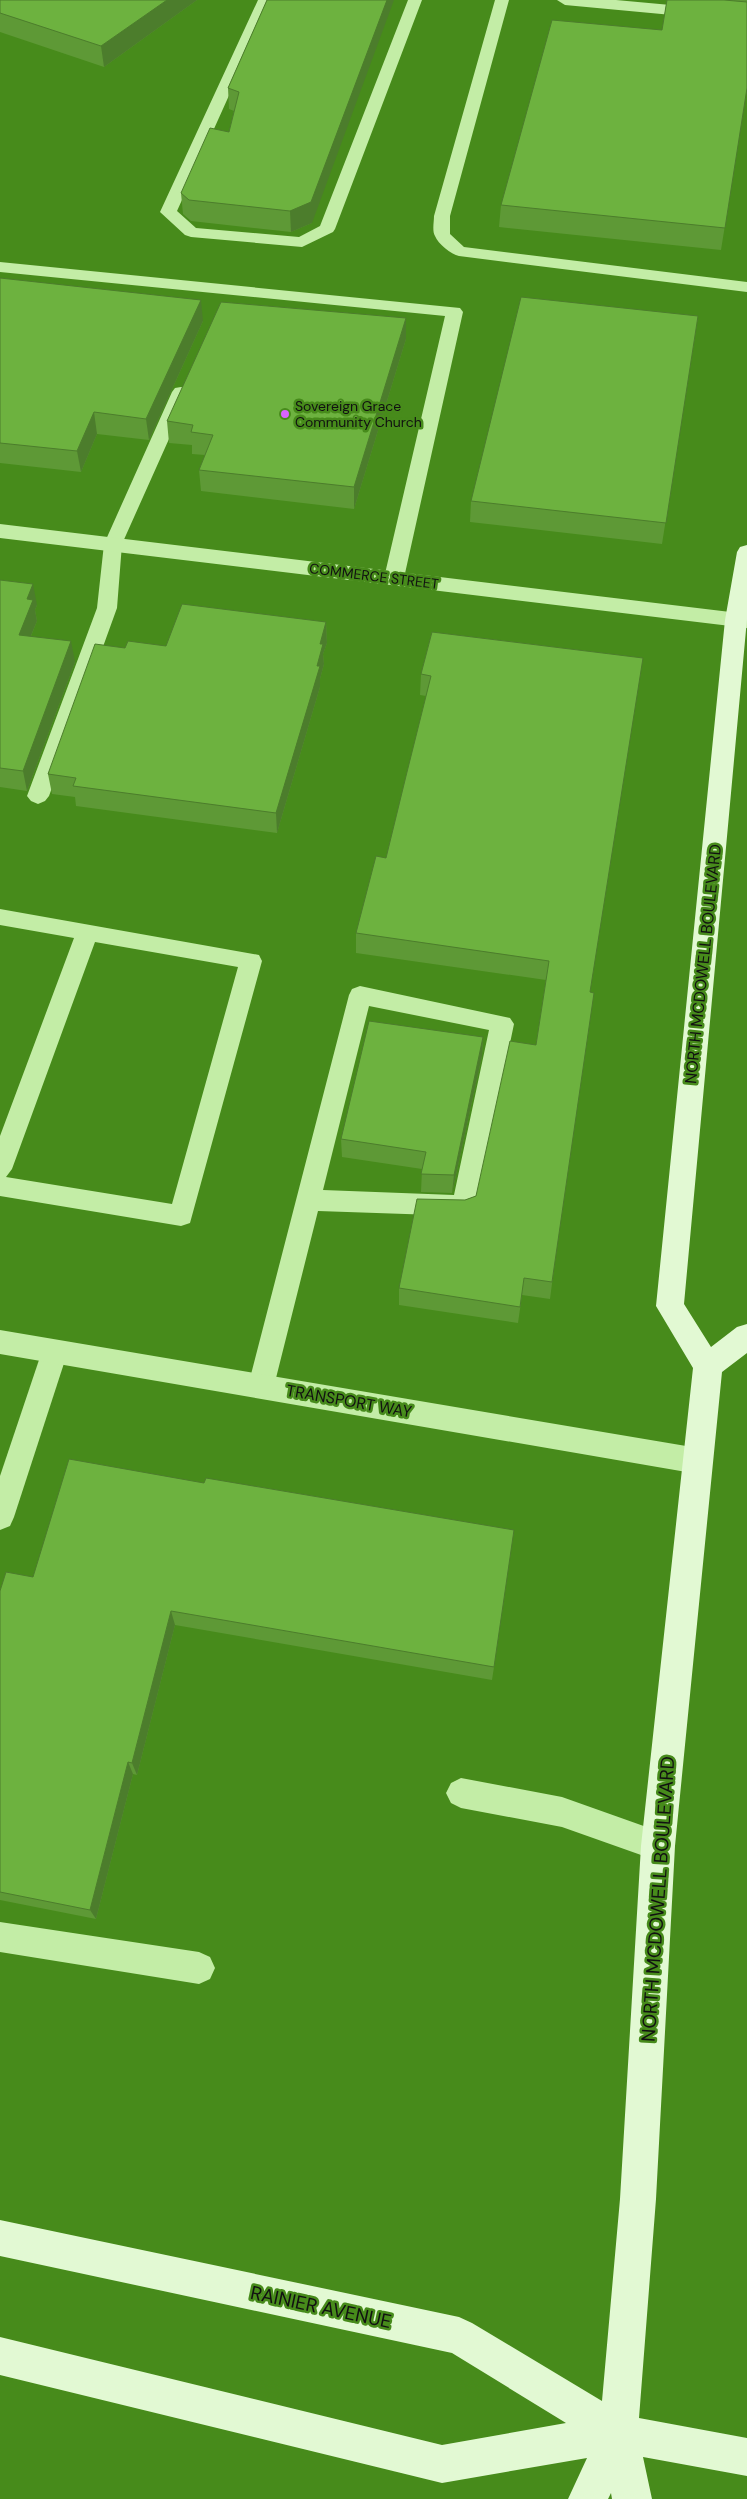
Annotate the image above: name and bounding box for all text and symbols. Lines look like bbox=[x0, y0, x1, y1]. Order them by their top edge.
place label: Sovereign Grace Community Church bbox=[295, 397, 422, 431]
marker: Sovereign Grace Community Church bbox=[279, 408, 291, 420]
street label: COMMERCE STREET bbox=[308, 559, 440, 593]
street label: NORTH MCDOWELL BOULEVARD bbox=[680, 843, 726, 1085]
street label: TRANSPORT WAY bbox=[285, 1380, 413, 1422]
street label: NORTH MCDOWELL BOULEVARD bbox=[636, 1755, 680, 2043]
street label: RAINIER AVENUE bbox=[248, 2280, 394, 2334]

